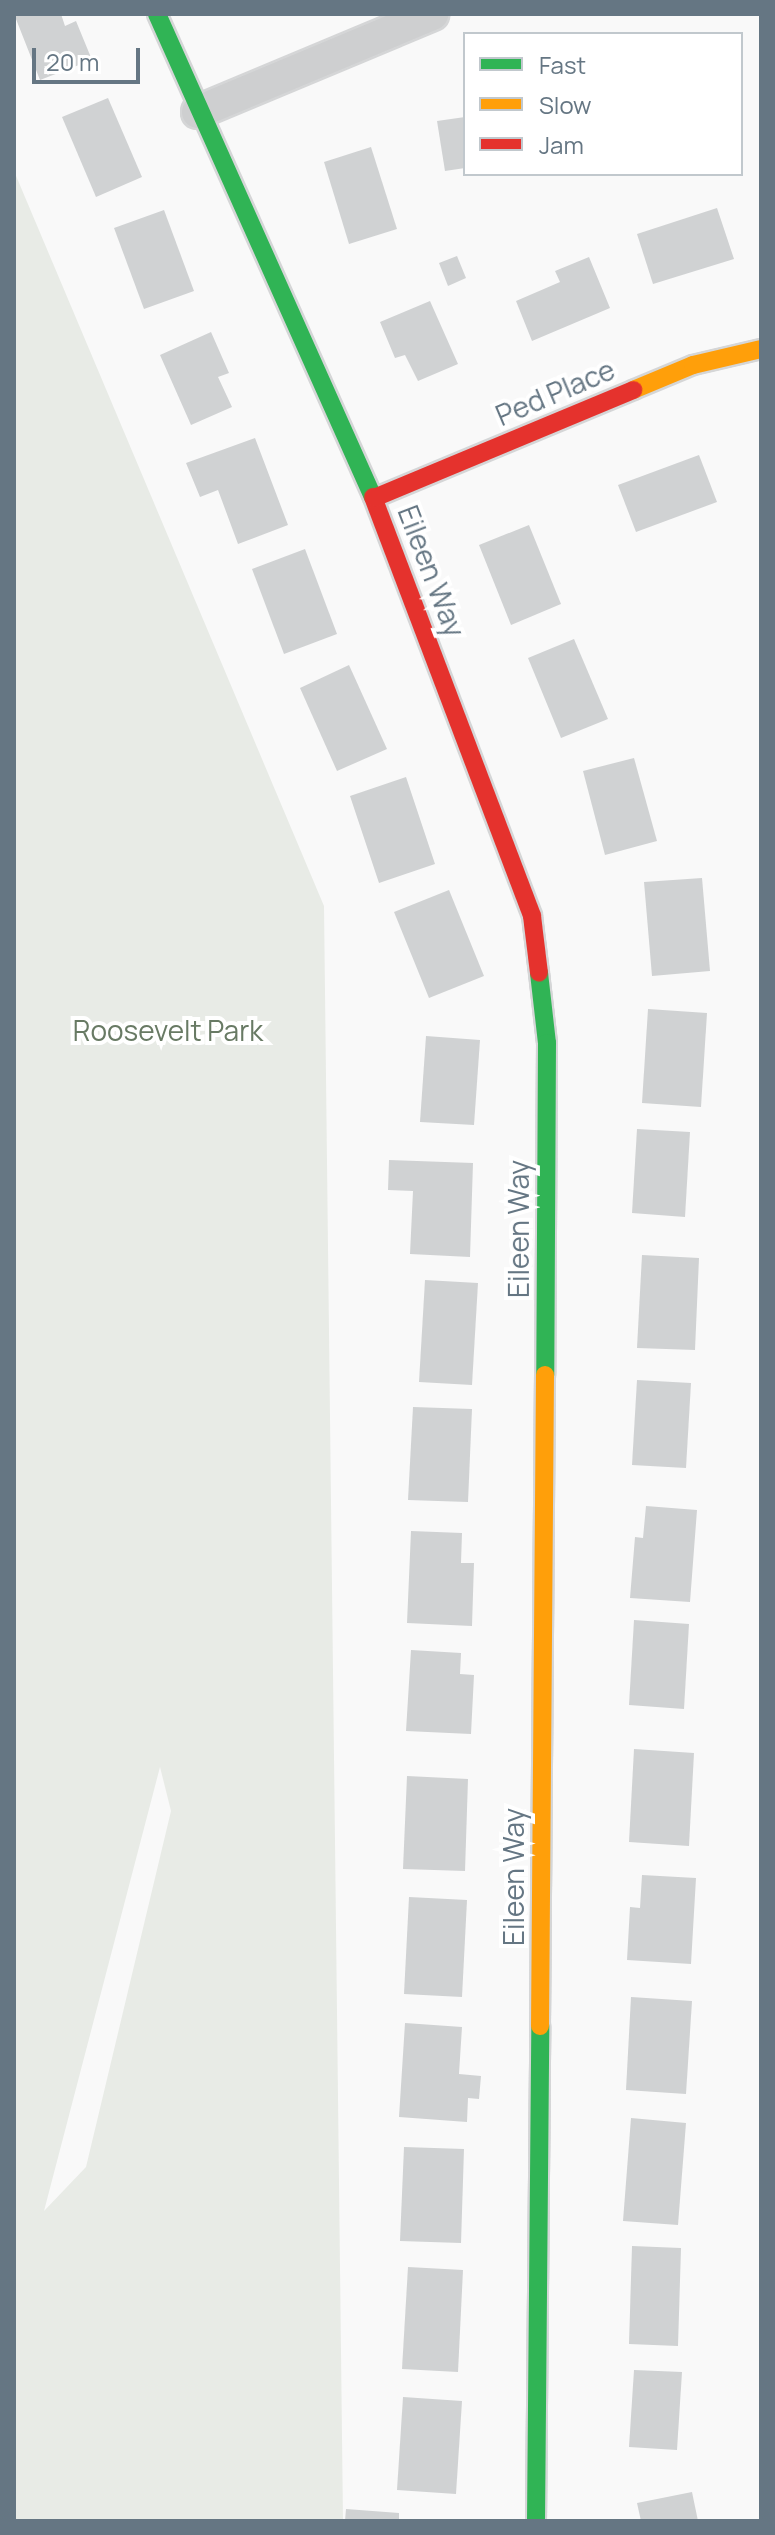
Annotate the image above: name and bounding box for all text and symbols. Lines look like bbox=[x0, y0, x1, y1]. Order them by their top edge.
scale bar bbox=[36, 32, 144, 82]
legend bbox=[463, 32, 743, 176]
text: 20 m bbox=[46, 45, 99, 78]
text: Fast bbox=[539, 48, 586, 81]
text: Slow bbox=[539, 88, 592, 121]
text: Jam bbox=[539, 128, 584, 161]
street label: Ped Place bbox=[491, 352, 619, 432]
street label: Eileen Way bbox=[392, 501, 472, 641]
park label: Roosevelt Park bbox=[73, 1013, 263, 1047]
street label: Eileen Way bbox=[501, 1160, 535, 1298]
street label: Eileen Way bbox=[496, 1808, 530, 1946]

